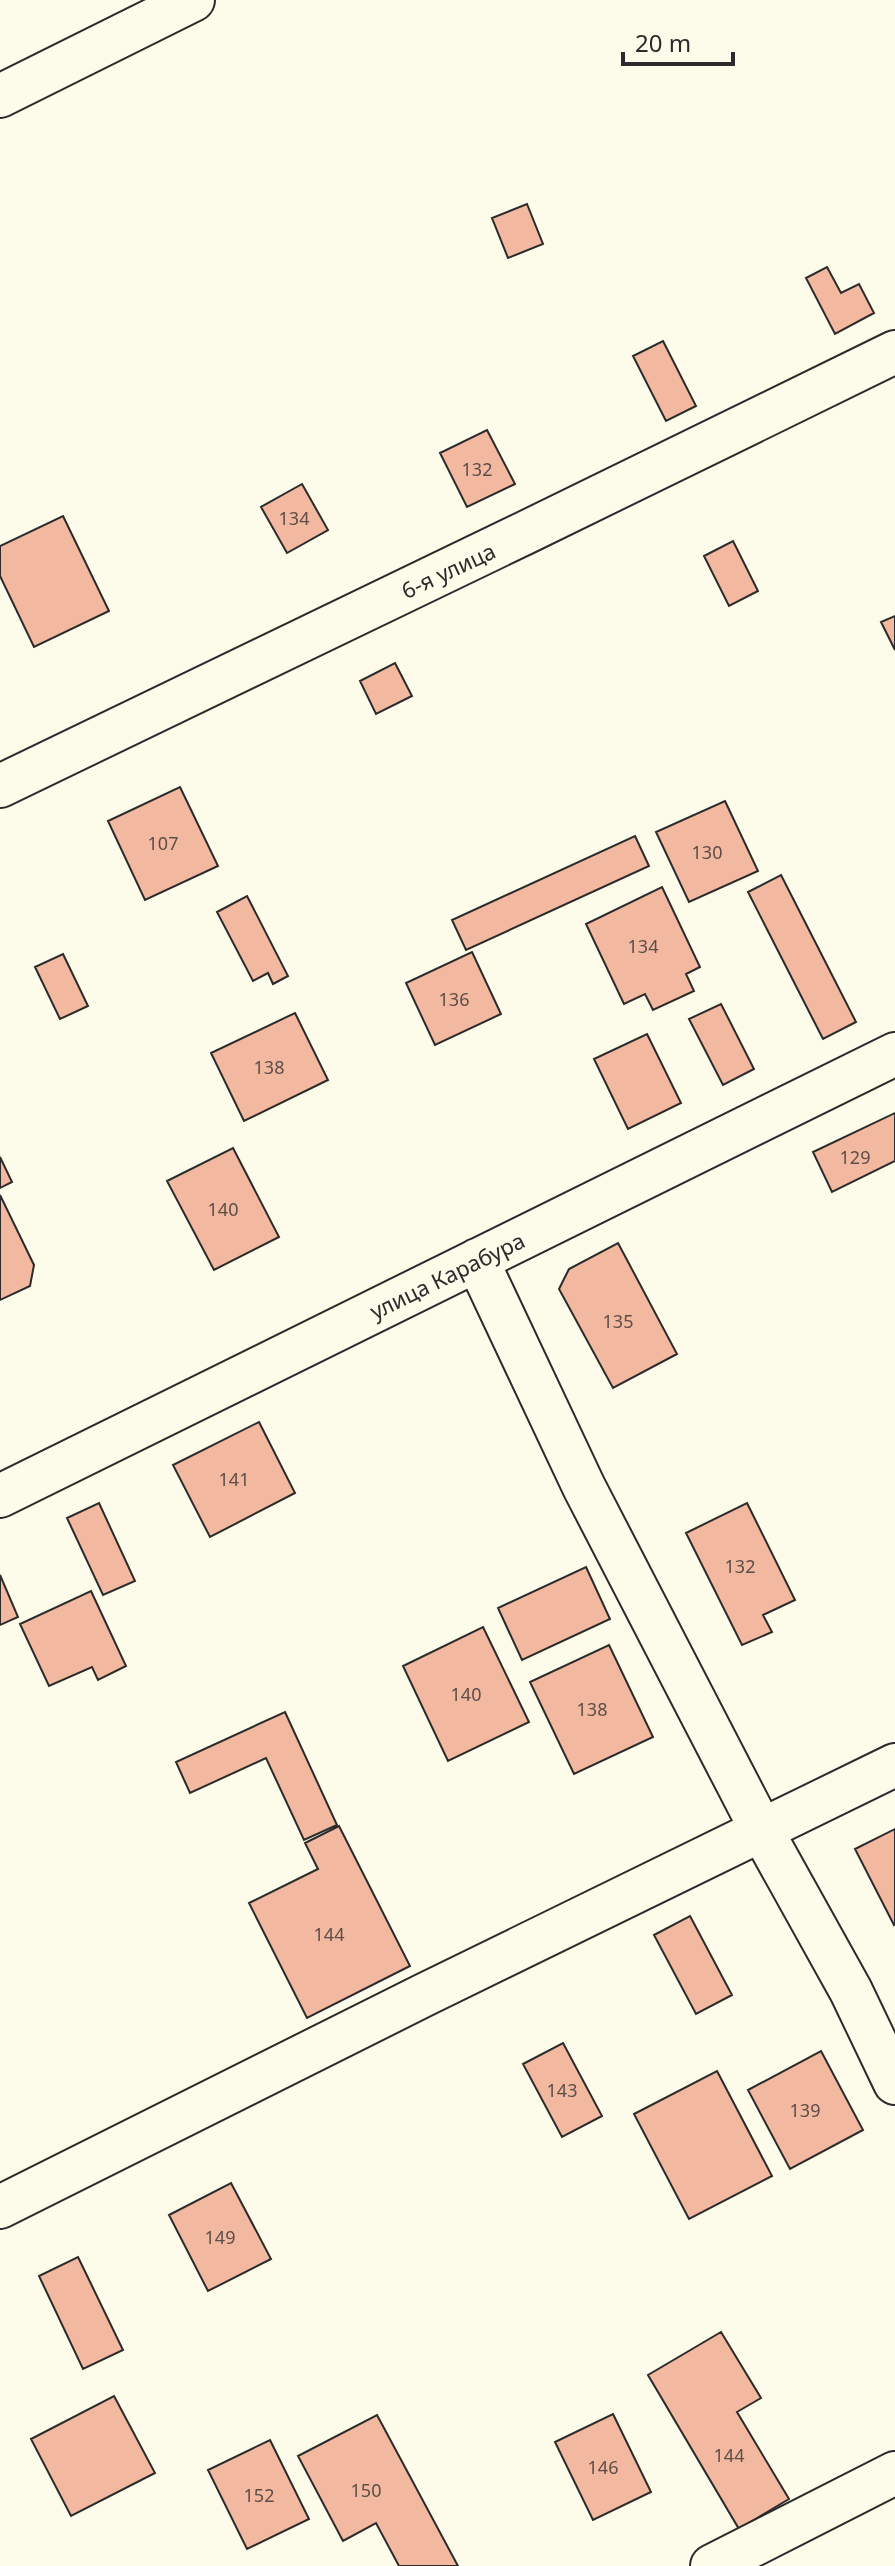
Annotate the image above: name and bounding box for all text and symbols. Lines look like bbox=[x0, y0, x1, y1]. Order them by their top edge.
scale bar bbox=[623, 16, 733, 66]
text: 20 m bbox=[635, 26, 691, 59]
house number: 132 bbox=[462, 457, 492, 481]
house number: 134 bbox=[279, 506, 309, 530]
street label: 6-я улица bbox=[396, 535, 500, 605]
house number: 107 bbox=[148, 831, 178, 855]
house number: 130 bbox=[692, 840, 722, 864]
house number: 134 bbox=[628, 934, 658, 958]
house number: 136 bbox=[439, 987, 469, 1011]
house number: 138 bbox=[254, 1055, 284, 1079]
house number: 129 bbox=[840, 1145, 870, 1169]
house number: 140 bbox=[208, 1197, 238, 1221]
street label: улица Карабура bbox=[365, 1225, 529, 1325]
house number: 135 bbox=[603, 1309, 633, 1333]
house number: 141 bbox=[219, 1467, 249, 1491]
house number: 132 bbox=[725, 1554, 755, 1578]
house number: 140 bbox=[451, 1682, 481, 1706]
house number: 138 bbox=[577, 1697, 607, 1721]
house number: 144 bbox=[314, 1922, 344, 1946]
house number: 143 bbox=[547, 2078, 577, 2102]
house number: 139 bbox=[790, 2098, 820, 2122]
house number: 149 bbox=[205, 2225, 235, 2249]
house number: 144 bbox=[714, 2443, 744, 2467]
house number: 146 bbox=[588, 2455, 618, 2479]
house number: 150 bbox=[351, 2478, 381, 2502]
house number: 152 bbox=[244, 2483, 274, 2507]

